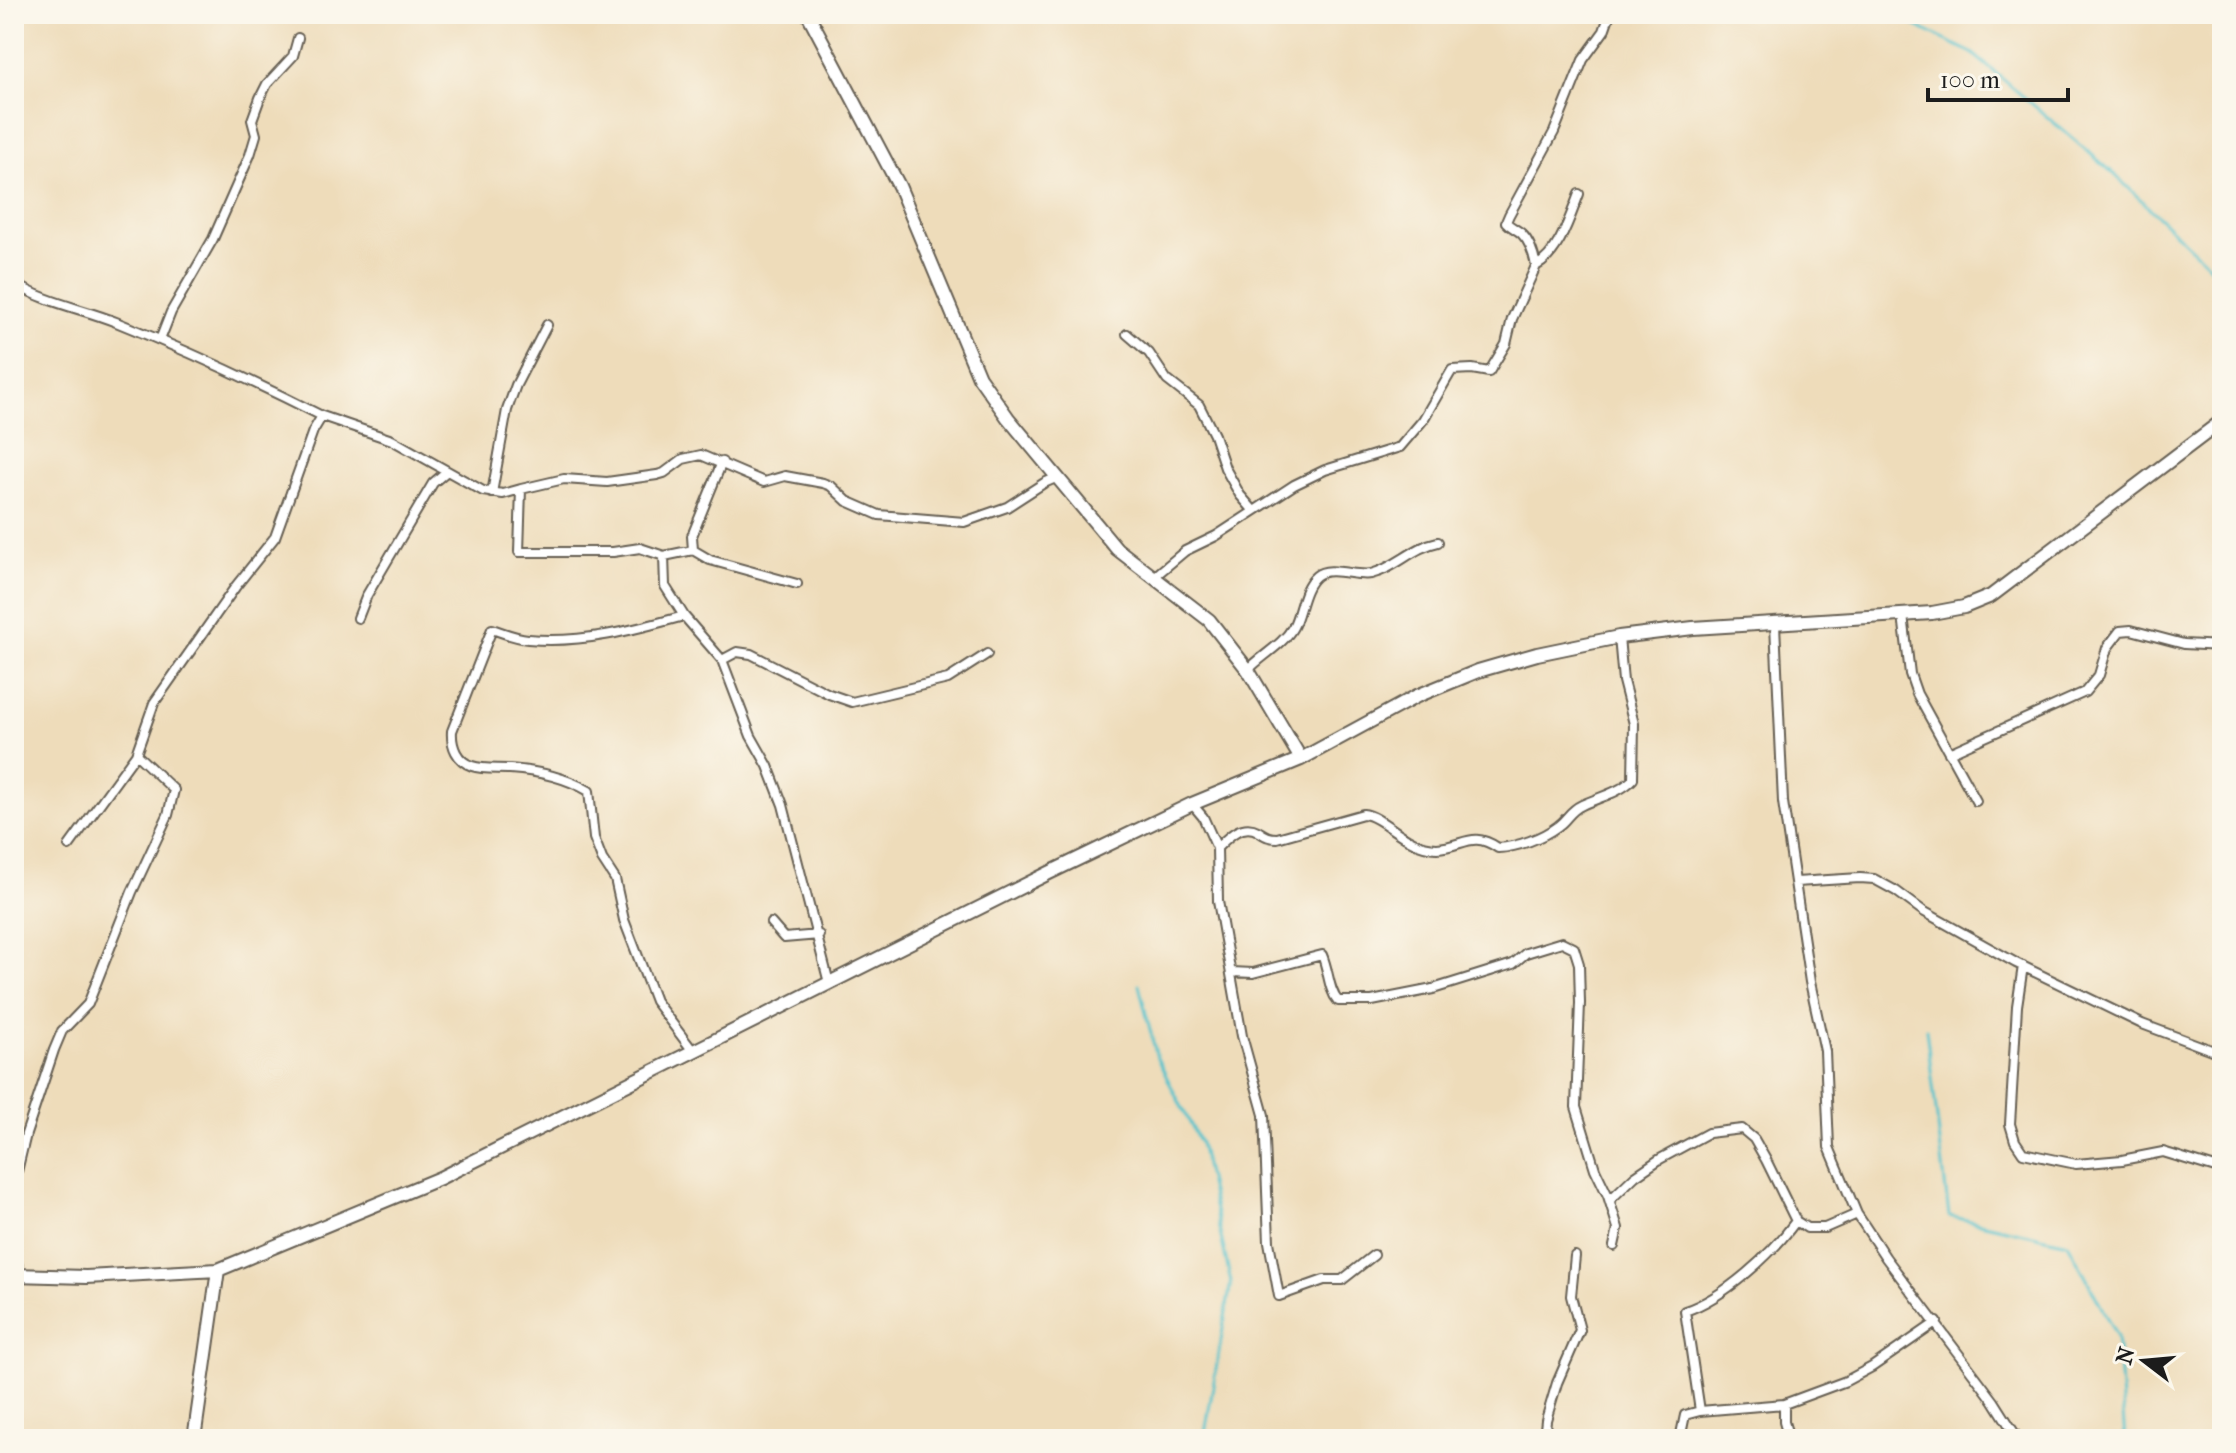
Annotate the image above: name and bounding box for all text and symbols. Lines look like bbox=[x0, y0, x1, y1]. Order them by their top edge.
scale bar bbox=[1928, 52, 2068, 102]
text: 100 m bbox=[1940, 66, 2000, 94]
north arrow bbox=[2104, 1321, 2184, 1401]
text: N bbox=[2111, 1344, 2141, 1367]

